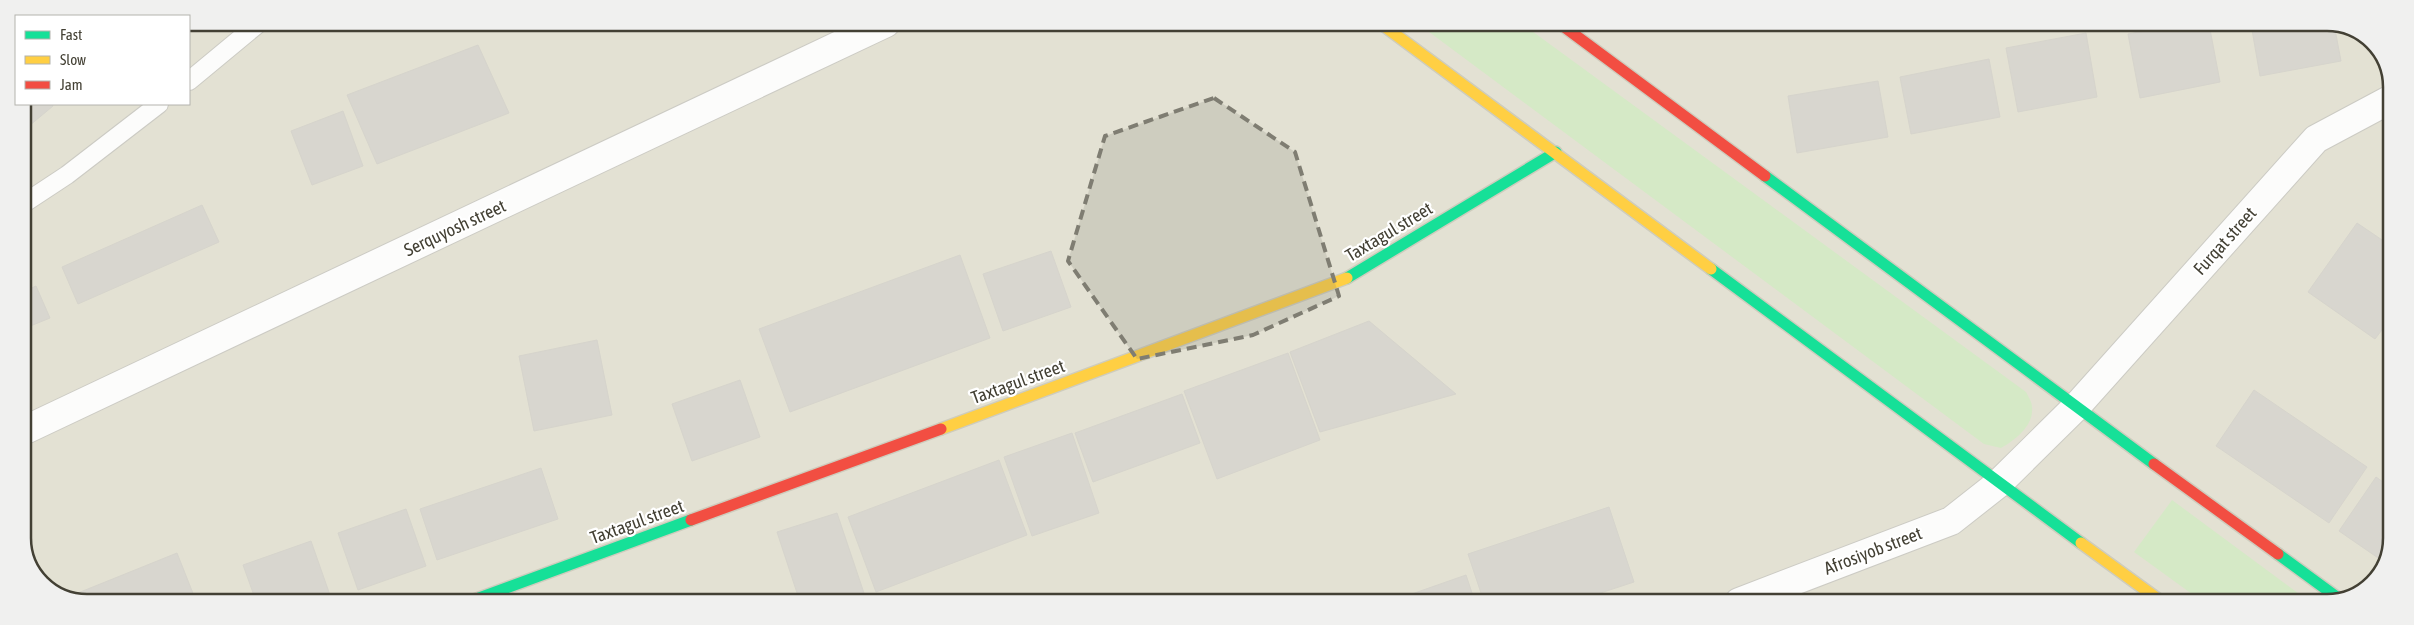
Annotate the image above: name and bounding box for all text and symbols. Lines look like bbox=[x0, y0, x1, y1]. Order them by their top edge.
legend bbox=[15, 15, 190, 105]
text: Fast bbox=[60, 26, 82, 43]
text: Slow bbox=[60, 51, 86, 68]
text: Jam bbox=[60, 76, 83, 93]
street label: Serquyosh street bbox=[401, 195, 509, 260]
street label: Taxtagul street bbox=[1341, 197, 1436, 266]
street label: Furqat street bbox=[2189, 202, 2261, 279]
street label: Taxtagul street bbox=[968, 355, 1067, 408]
street label: Taxtagul street bbox=[587, 495, 686, 548]
street label: Afrosiyob street bbox=[1821, 522, 1925, 579]

